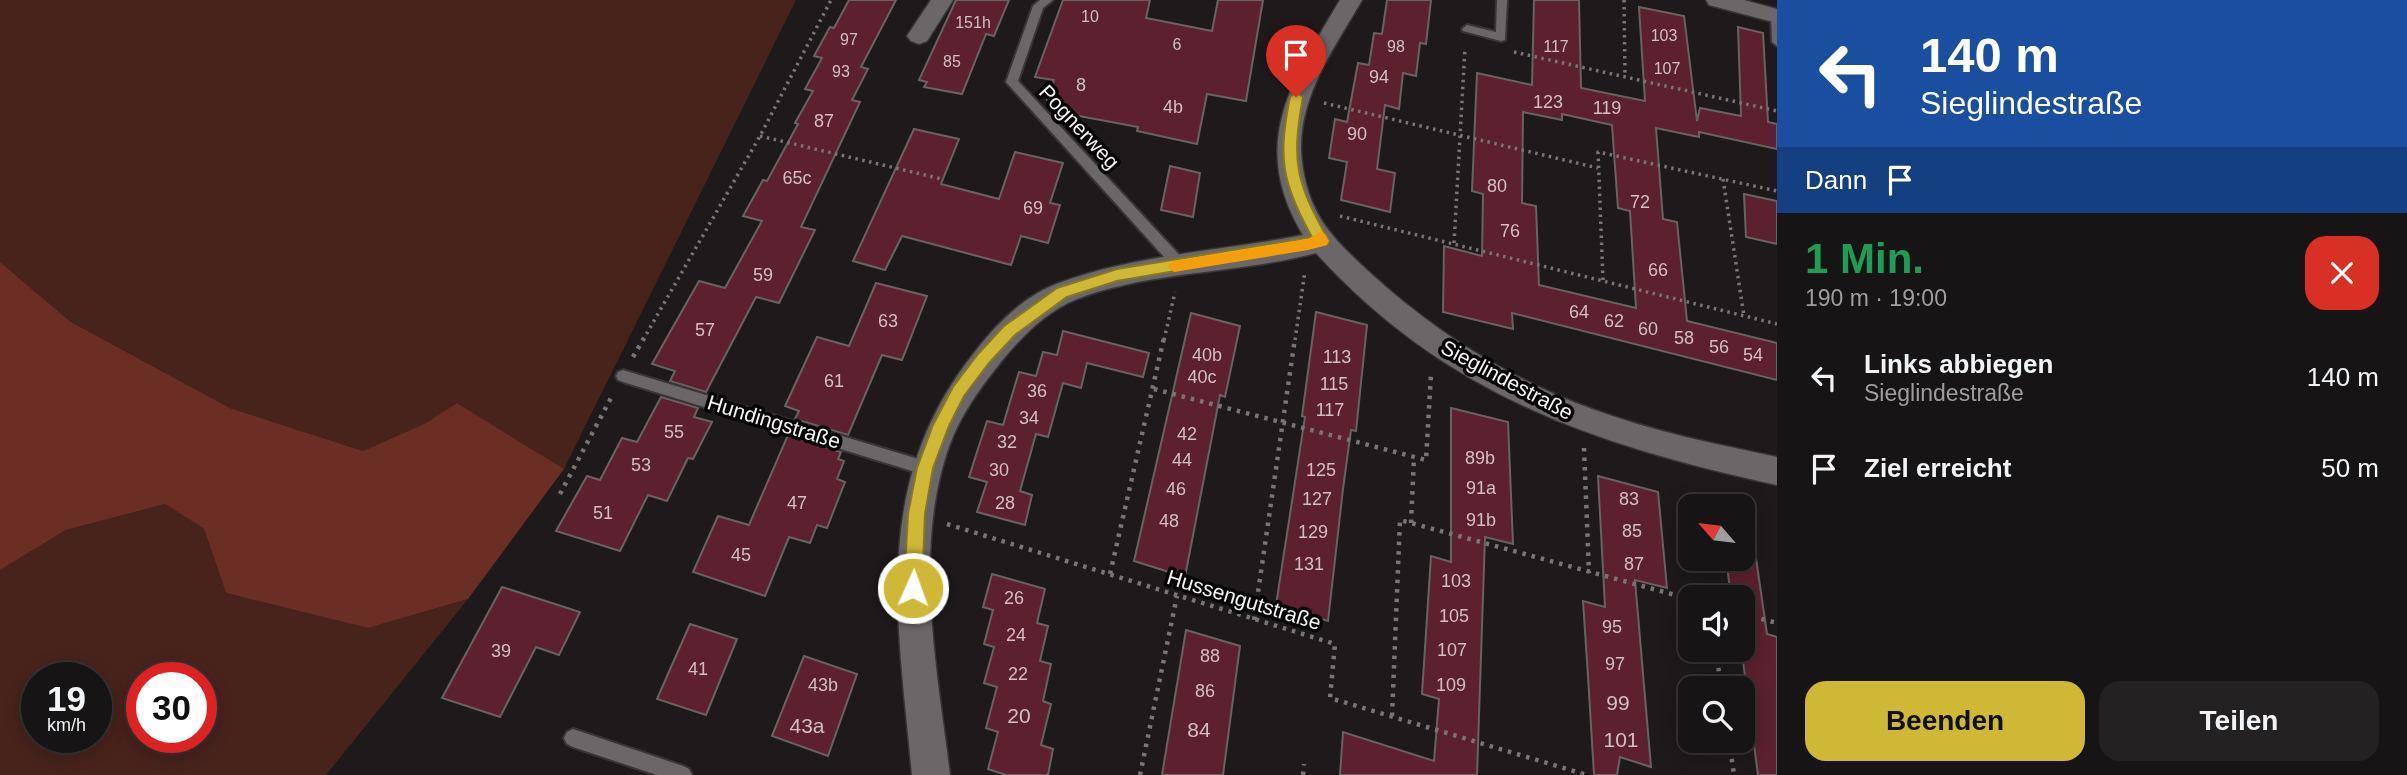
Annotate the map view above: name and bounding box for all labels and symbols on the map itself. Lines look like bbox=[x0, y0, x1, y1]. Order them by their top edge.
house number: 10 bbox=[1081, 8, 1099, 25]
house number: 151h bbox=[955, 14, 991, 31]
pin bbox=[1266, 25, 1326, 97]
house number: 103 bbox=[1651, 27, 1677, 44]
house number: 97 bbox=[840, 31, 858, 48]
house number: 6 bbox=[1173, 36, 1182, 53]
house number: 98 bbox=[1387, 38, 1405, 55]
house number: 117 bbox=[1543, 38, 1569, 55]
house number: 85 bbox=[943, 53, 961, 70]
house number: 107 bbox=[1654, 60, 1680, 77]
house number: 93 bbox=[832, 63, 850, 80]
house number: 94 bbox=[1369, 67, 1389, 87]
house number: 8 bbox=[1076, 75, 1086, 95]
street label: Pognerweg bbox=[1035, 80, 1124, 173]
house number: 123 bbox=[1533, 92, 1563, 112]
house number: 4b bbox=[1163, 97, 1183, 117]
house number: 119 bbox=[1593, 98, 1621, 118]
house number: 87 bbox=[814, 111, 834, 131]
house number: 90 bbox=[1347, 124, 1367, 144]
house number: 65c bbox=[782, 168, 812, 188]
house number: 80 bbox=[1487, 176, 1507, 196]
house number: 72 bbox=[1630, 192, 1650, 212]
house number: 69 bbox=[1023, 198, 1043, 218]
house number: 76 bbox=[1500, 221, 1520, 241]
house number: 66 bbox=[1648, 260, 1668, 280]
house number: 59 bbox=[753, 265, 773, 285]
house number: 64 bbox=[1569, 302, 1589, 322]
house number: 63 bbox=[878, 311, 898, 331]
house number: 62 bbox=[1604, 311, 1624, 331]
house number: 60 bbox=[1638, 319, 1658, 339]
house number: 57 bbox=[695, 320, 715, 340]
house number: 58 bbox=[1674, 328, 1694, 348]
street label: Sieglindestraße bbox=[1437, 335, 1577, 424]
house number: 56 bbox=[1709, 337, 1729, 357]
house number: 40b bbox=[1192, 345, 1222, 365]
house number: 54 bbox=[1743, 345, 1763, 365]
house number: 113 bbox=[1323, 347, 1351, 367]
house number: 40c bbox=[1187, 367, 1217, 387]
house number: 61 bbox=[824, 371, 844, 391]
house number: 115 bbox=[1320, 374, 1348, 394]
house number: 36 bbox=[1027, 381, 1047, 401]
street label: Hundingstraße bbox=[705, 390, 843, 453]
house number: 117 bbox=[1316, 400, 1344, 420]
house number: 34 bbox=[1019, 408, 1039, 428]
house number: 55 bbox=[664, 422, 684, 442]
house number: 42 bbox=[1177, 424, 1197, 444]
house number: 32 bbox=[997, 432, 1017, 452]
house number: 89b bbox=[1465, 448, 1495, 468]
house number: 44 bbox=[1172, 450, 1192, 470]
house number: 53 bbox=[631, 455, 651, 475]
house number: 30 bbox=[989, 460, 1009, 480]
house number: 125 bbox=[1306, 460, 1336, 480]
house number: 91a bbox=[1466, 478, 1497, 498]
house number: 46 bbox=[1166, 479, 1186, 499]
house number: 127 bbox=[1302, 489, 1332, 509]
house number: 83 bbox=[1619, 489, 1639, 509]
house number: 47 bbox=[787, 493, 807, 513]
house number: 28 bbox=[995, 493, 1015, 513]
north arrow bbox=[1678, 494, 1755, 570]
house number: 51 bbox=[593, 503, 613, 523]
house number: 91b bbox=[1466, 510, 1496, 530]
house number: 48 bbox=[1159, 511, 1179, 531]
house number: 85 bbox=[1622, 521, 1642, 541]
house number: 129 bbox=[1298, 522, 1328, 542]
house number: 45 bbox=[731, 545, 751, 565]
position arrow bbox=[876, 551, 950, 625]
house number: 131 bbox=[1294, 554, 1324, 574]
house number: 87 bbox=[1624, 554, 1644, 574]
street label: Hussengutstraße bbox=[1164, 565, 1324, 634]
house number: 103 bbox=[1441, 571, 1471, 591]
house number: 26 bbox=[1004, 588, 1024, 608]
house number: 105 bbox=[1439, 606, 1469, 626]
house number: 95 bbox=[1602, 617, 1622, 637]
house number: 24 bbox=[1006, 625, 1026, 645]
house number: 107 bbox=[1437, 640, 1467, 660]
house number: 39 bbox=[491, 641, 511, 661]
house number: 88 bbox=[1200, 646, 1220, 666]
house number: 97 bbox=[1605, 654, 1625, 674]
house number: 41 bbox=[688, 659, 708, 679]
speed limit sign: 30 bbox=[126, 662, 217, 753]
house number: 22 bbox=[1008, 664, 1028, 684]
house number: 43b bbox=[808, 675, 838, 695]
house number: 109 bbox=[1436, 675, 1466, 695]
house number: 86 bbox=[1195, 681, 1215, 701]
house number: 99 bbox=[1606, 691, 1630, 714]
house number: 20 bbox=[1007, 704, 1031, 727]
house number: 43a bbox=[789, 714, 825, 737]
house number: 84 bbox=[1187, 718, 1211, 741]
house number: 101 bbox=[1603, 728, 1639, 751]

